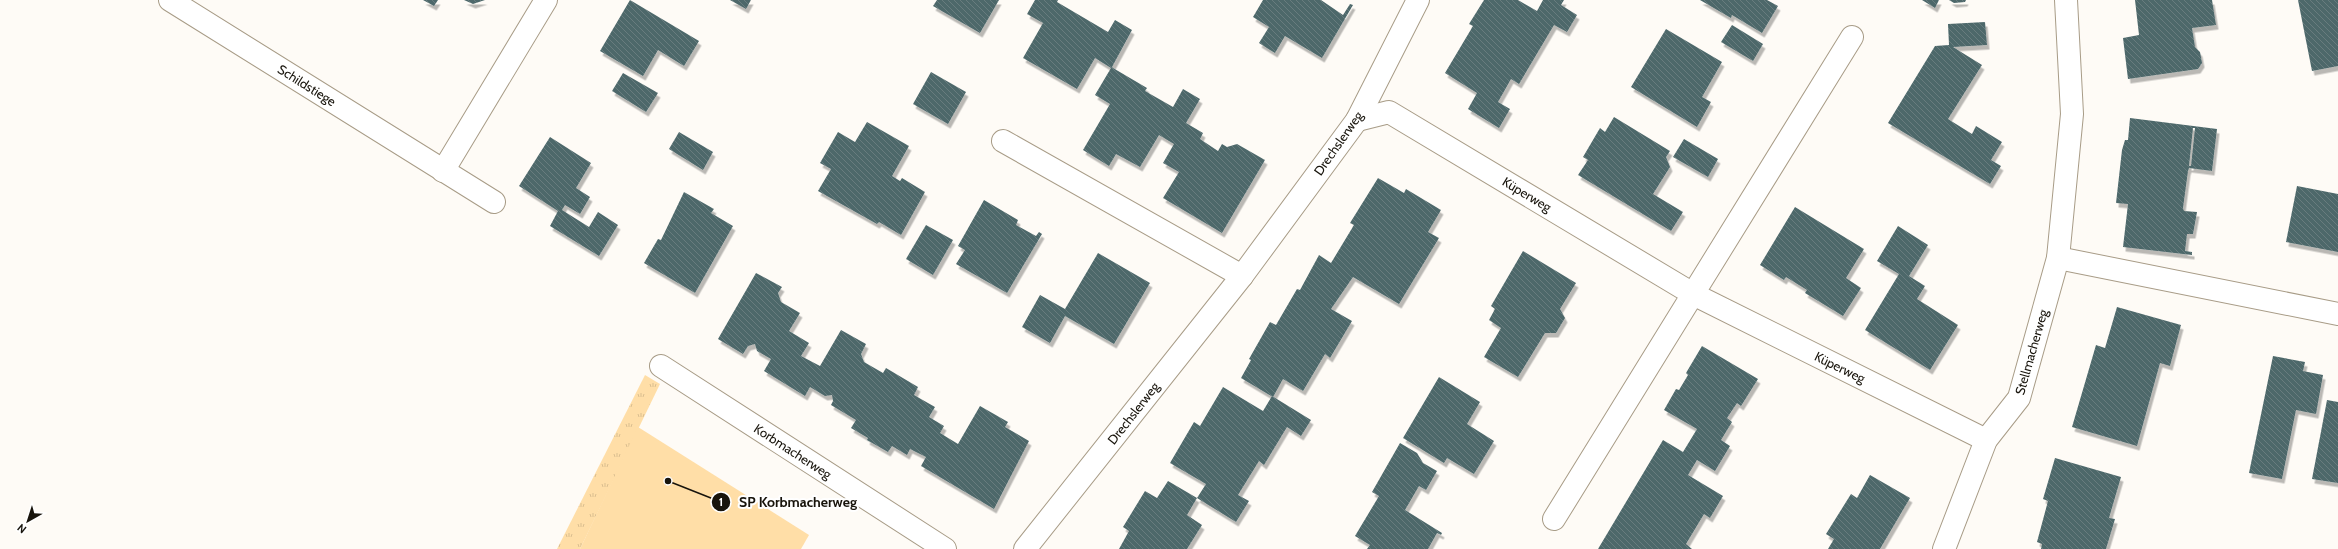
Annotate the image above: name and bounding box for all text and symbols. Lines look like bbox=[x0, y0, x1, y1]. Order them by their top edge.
street label: Schildstiege bbox=[275, 61, 339, 109]
street label: Drechslerweg bbox=[1310, 107, 1366, 178]
street label: Küperweg bbox=[1500, 173, 1555, 215]
street label: Stellmacherweg bbox=[2011, 307, 2051, 397]
street label: Küperweg bbox=[1812, 348, 1868, 386]
street label: Drechslerweg bbox=[1104, 378, 1163, 447]
street label: Korbmacherweg bbox=[751, 420, 835, 482]
callout: SP Korbmacherweg bbox=[711, 489, 865, 515]
text: SP Korbmacherweg bbox=[739, 493, 857, 511]
text: 1 bbox=[719, 494, 723, 509]
north arrow bbox=[8, 501, 48, 541]
text: N bbox=[14, 521, 29, 537]

